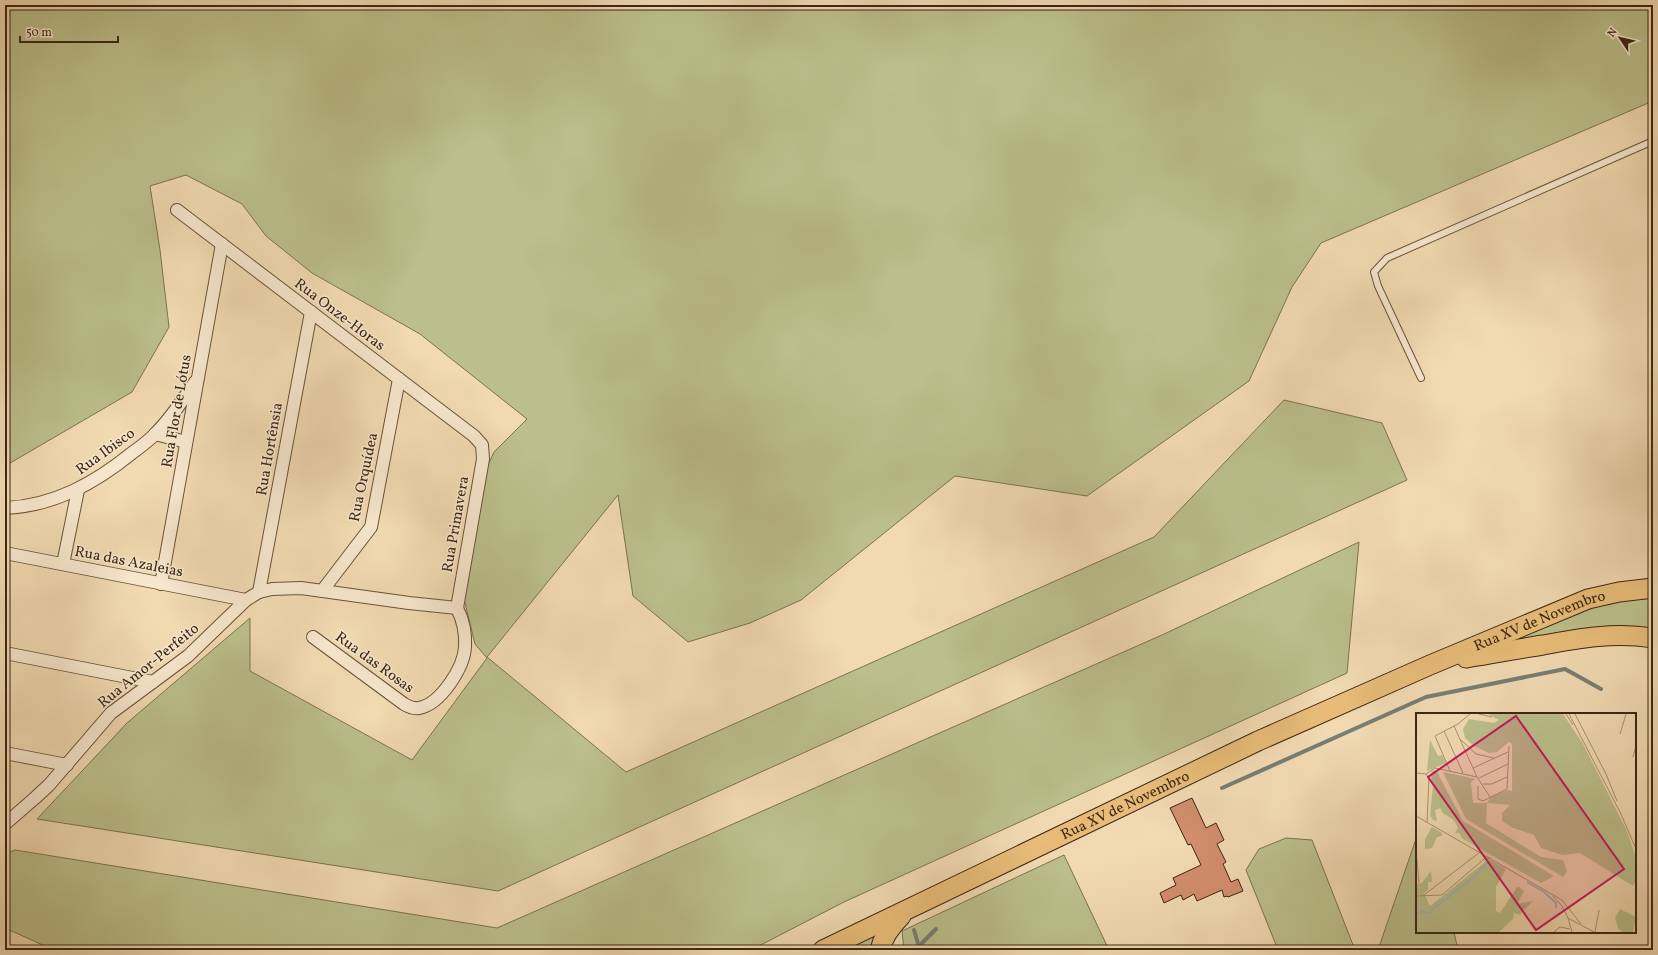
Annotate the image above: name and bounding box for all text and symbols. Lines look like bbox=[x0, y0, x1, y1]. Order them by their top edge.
scale bar bbox=[20, 18, 118, 44]
north arrow bbox=[1600, 18, 1640, 58]
text: 50 m bbox=[26, 25, 52, 41]
text: N bbox=[1605, 26, 1621, 41]
street label: Rua Onze-Horas bbox=[289, 274, 389, 356]
street label: Rua Flor de Lótus bbox=[157, 353, 198, 469]
street label: Rua Hortênsia bbox=[252, 401, 289, 498]
street label: Rua Ibisco bbox=[72, 424, 140, 481]
street label: Rua Orquídea bbox=[345, 431, 384, 524]
street label: Rua Primavera bbox=[438, 474, 475, 574]
street label: Rua das Azaleias bbox=[73, 542, 185, 583]
street label: Rua XV de Novembro bbox=[1471, 586, 1608, 658]
street label: Rua Amor-Perfeito bbox=[94, 619, 204, 714]
street label: Rua das Rosas bbox=[330, 627, 418, 699]
inset map bbox=[1416, 713, 1636, 933]
street label: Rua XV de Novembro bbox=[1058, 766, 1193, 846]

